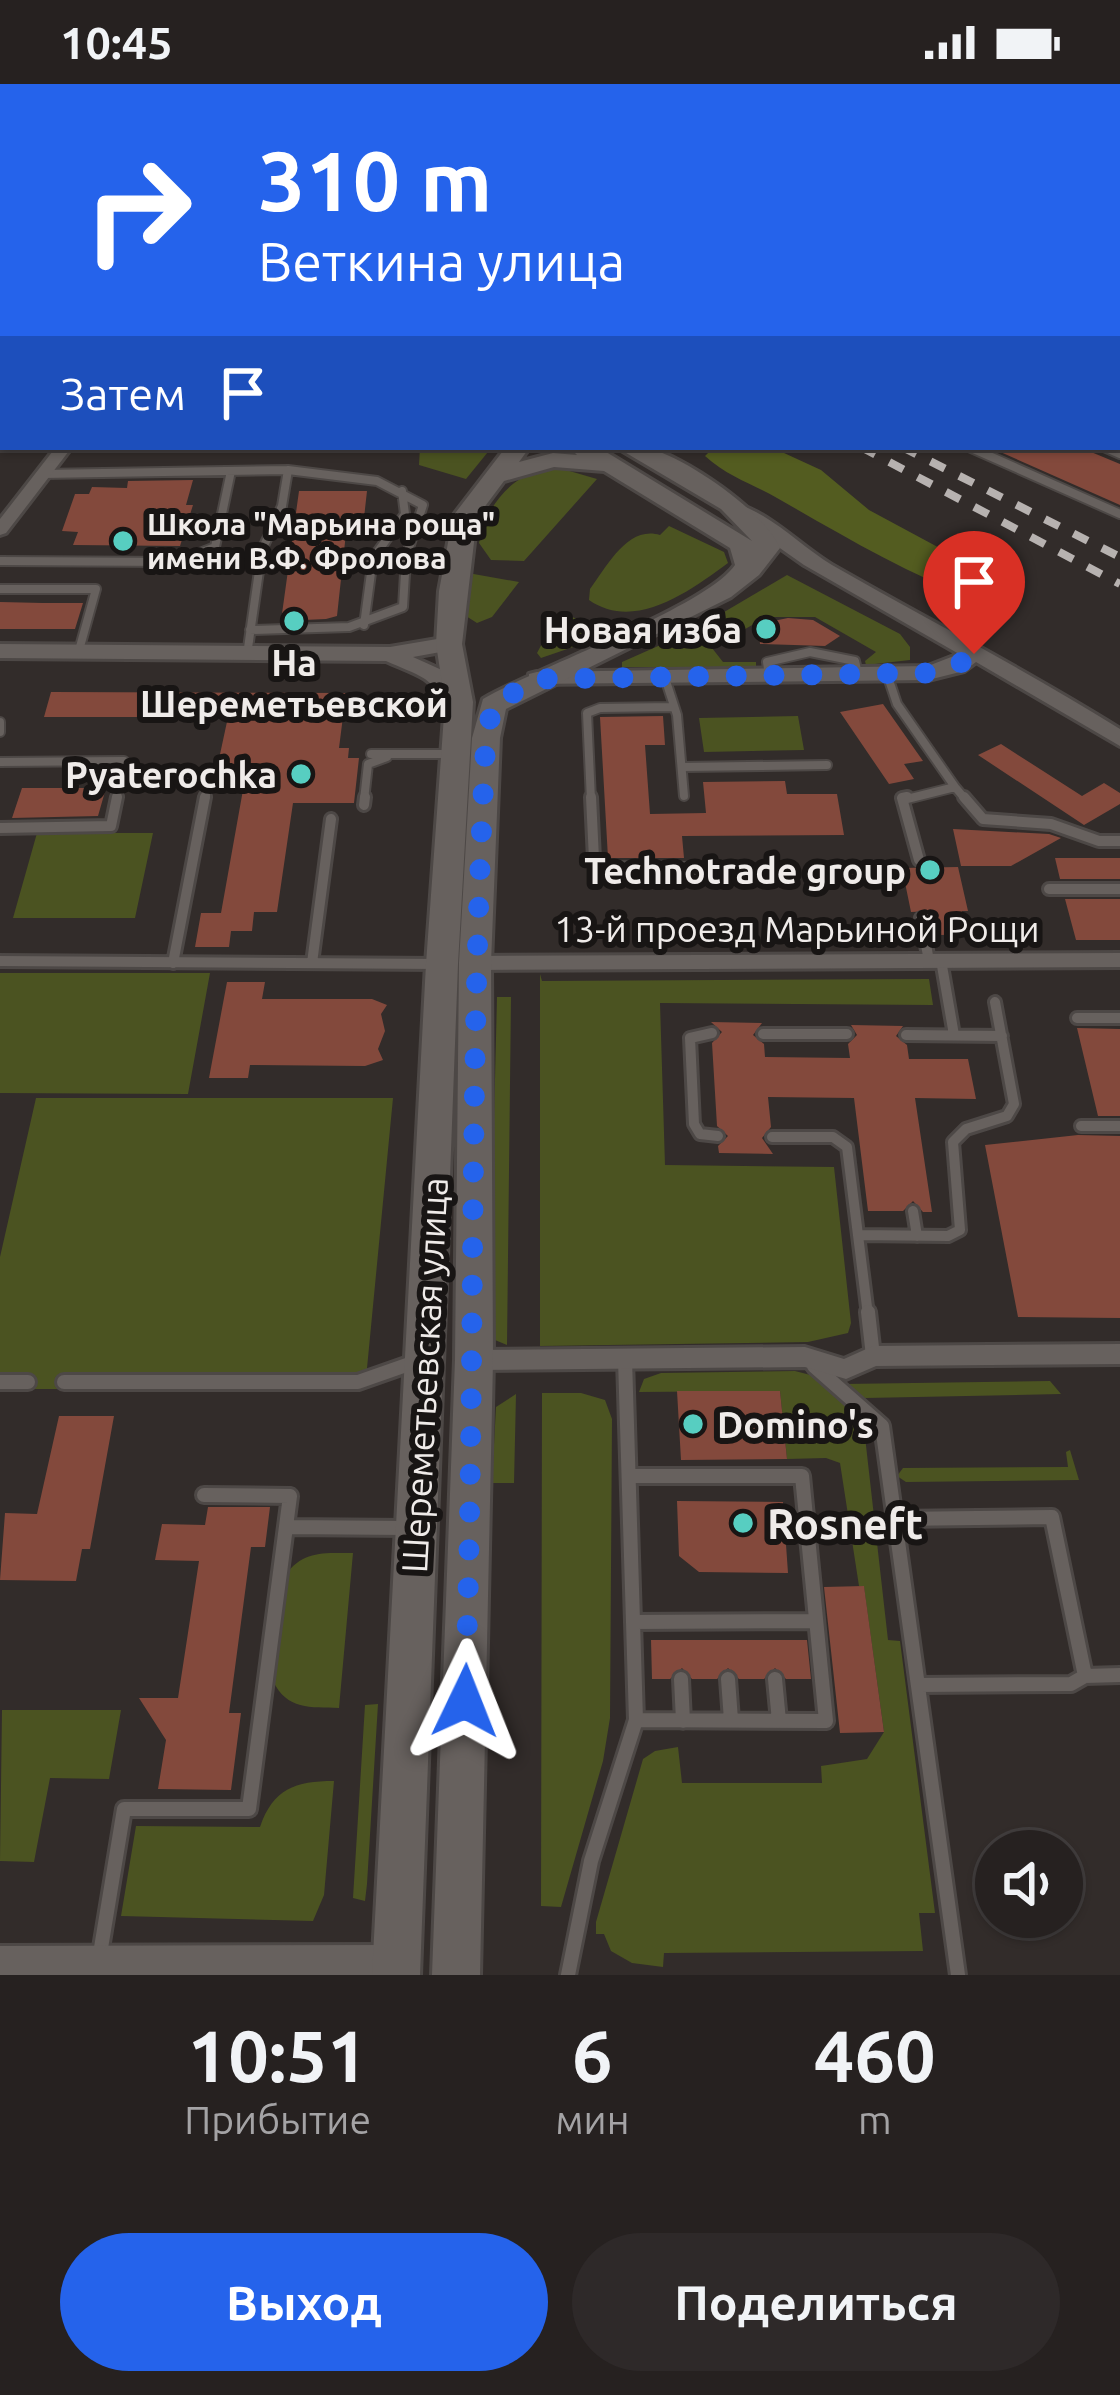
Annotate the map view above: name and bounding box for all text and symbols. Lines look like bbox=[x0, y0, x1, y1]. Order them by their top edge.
text: 10:45 bbox=[60, 17, 173, 68]
icon: right bbox=[60, 132, 216, 288]
text: 310 m bbox=[258, 133, 492, 227]
text: Веткина улица bbox=[258, 231, 625, 291]
icon: arrive bbox=[210, 360, 276, 426]
text: Затем bbox=[60, 368, 186, 419]
place label: Школа "Марьина роща" имени В.Ф. Фролова bbox=[147, 507, 495, 575]
marker: Школа "Марьина роща" имени В.Ф. Фролова bbox=[110, 528, 136, 554]
pin bbox=[923, 531, 1025, 654]
icon: arrive bbox=[941, 549, 1007, 615]
marker: На Шереметьевской bbox=[281, 608, 307, 634]
place label: Новая изба bbox=[544, 609, 742, 650]
marker: Новая изба bbox=[753, 616, 779, 642]
place label: На Шереметьевской bbox=[140, 642, 448, 724]
place label: Pyaterochka bbox=[65, 754, 277, 795]
marker: Pyaterochka bbox=[288, 761, 314, 787]
place label: Technotrade group bbox=[584, 850, 906, 891]
marker: Technotrade group bbox=[917, 857, 943, 883]
street label: 13-й проезд Марьиной Рощи bbox=[554, 908, 1040, 949]
street label: Шереметьевская улица bbox=[393, 1176, 455, 1574]
place label: Domino's bbox=[717, 1404, 874, 1445]
marker: Domino's bbox=[680, 1411, 706, 1437]
place label: Rosneft bbox=[767, 1500, 923, 1547]
marker: Rosneft bbox=[730, 1510, 756, 1536]
position arrow bbox=[402, 1638, 528, 1764]
map controls bbox=[975, 1830, 1083, 1938]
button: sound bbox=[975, 1830, 1083, 1938]
text: 10:51 bbox=[188, 2015, 368, 2096]
text: 6 bbox=[572, 2015, 613, 2096]
text: 460 bbox=[814, 2015, 936, 2096]
text: Прибытие bbox=[184, 2098, 371, 2141]
text: мин bbox=[555, 2098, 629, 2141]
text: m bbox=[858, 2098, 892, 2141]
button: Выход bbox=[60, 2233, 548, 2371]
button: Поделиться bbox=[572, 2233, 1060, 2371]

